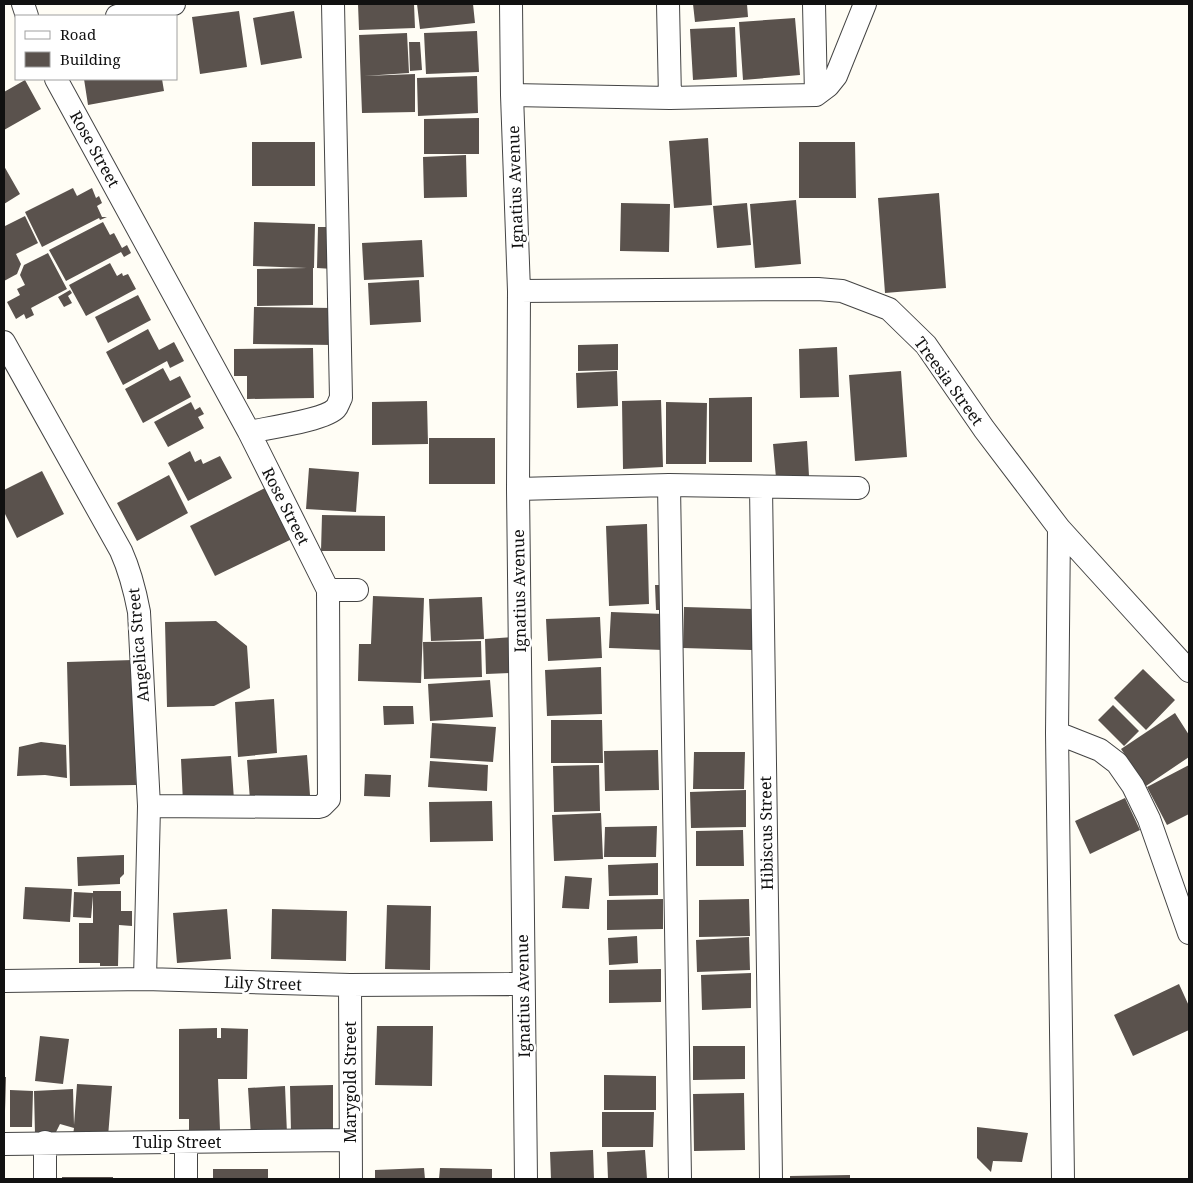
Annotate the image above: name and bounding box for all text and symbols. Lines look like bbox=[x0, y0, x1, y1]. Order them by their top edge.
legend bbox=[15, 15, 178, 80]
text: Road bbox=[60, 24, 96, 44]
text: Building bbox=[60, 49, 121, 69]
street label: Rose Street bbox=[65, 107, 125, 192]
street label: Ignatius Avenue bbox=[502, 125, 528, 249]
street label: Treesia Street bbox=[909, 332, 989, 430]
street label: Rose Street bbox=[257, 463, 315, 549]
street label: Ignatius Avenue bbox=[507, 529, 531, 653]
street label: Angelica Street bbox=[122, 587, 154, 703]
street label: Hibiscus Street bbox=[754, 775, 778, 890]
street label: Ignatius Avenue bbox=[511, 934, 535, 1058]
street label: Lily Street bbox=[224, 971, 303, 995]
street label: Marygold Street bbox=[339, 1021, 361, 1143]
street label: Tulip Street bbox=[133, 1131, 222, 1153]

